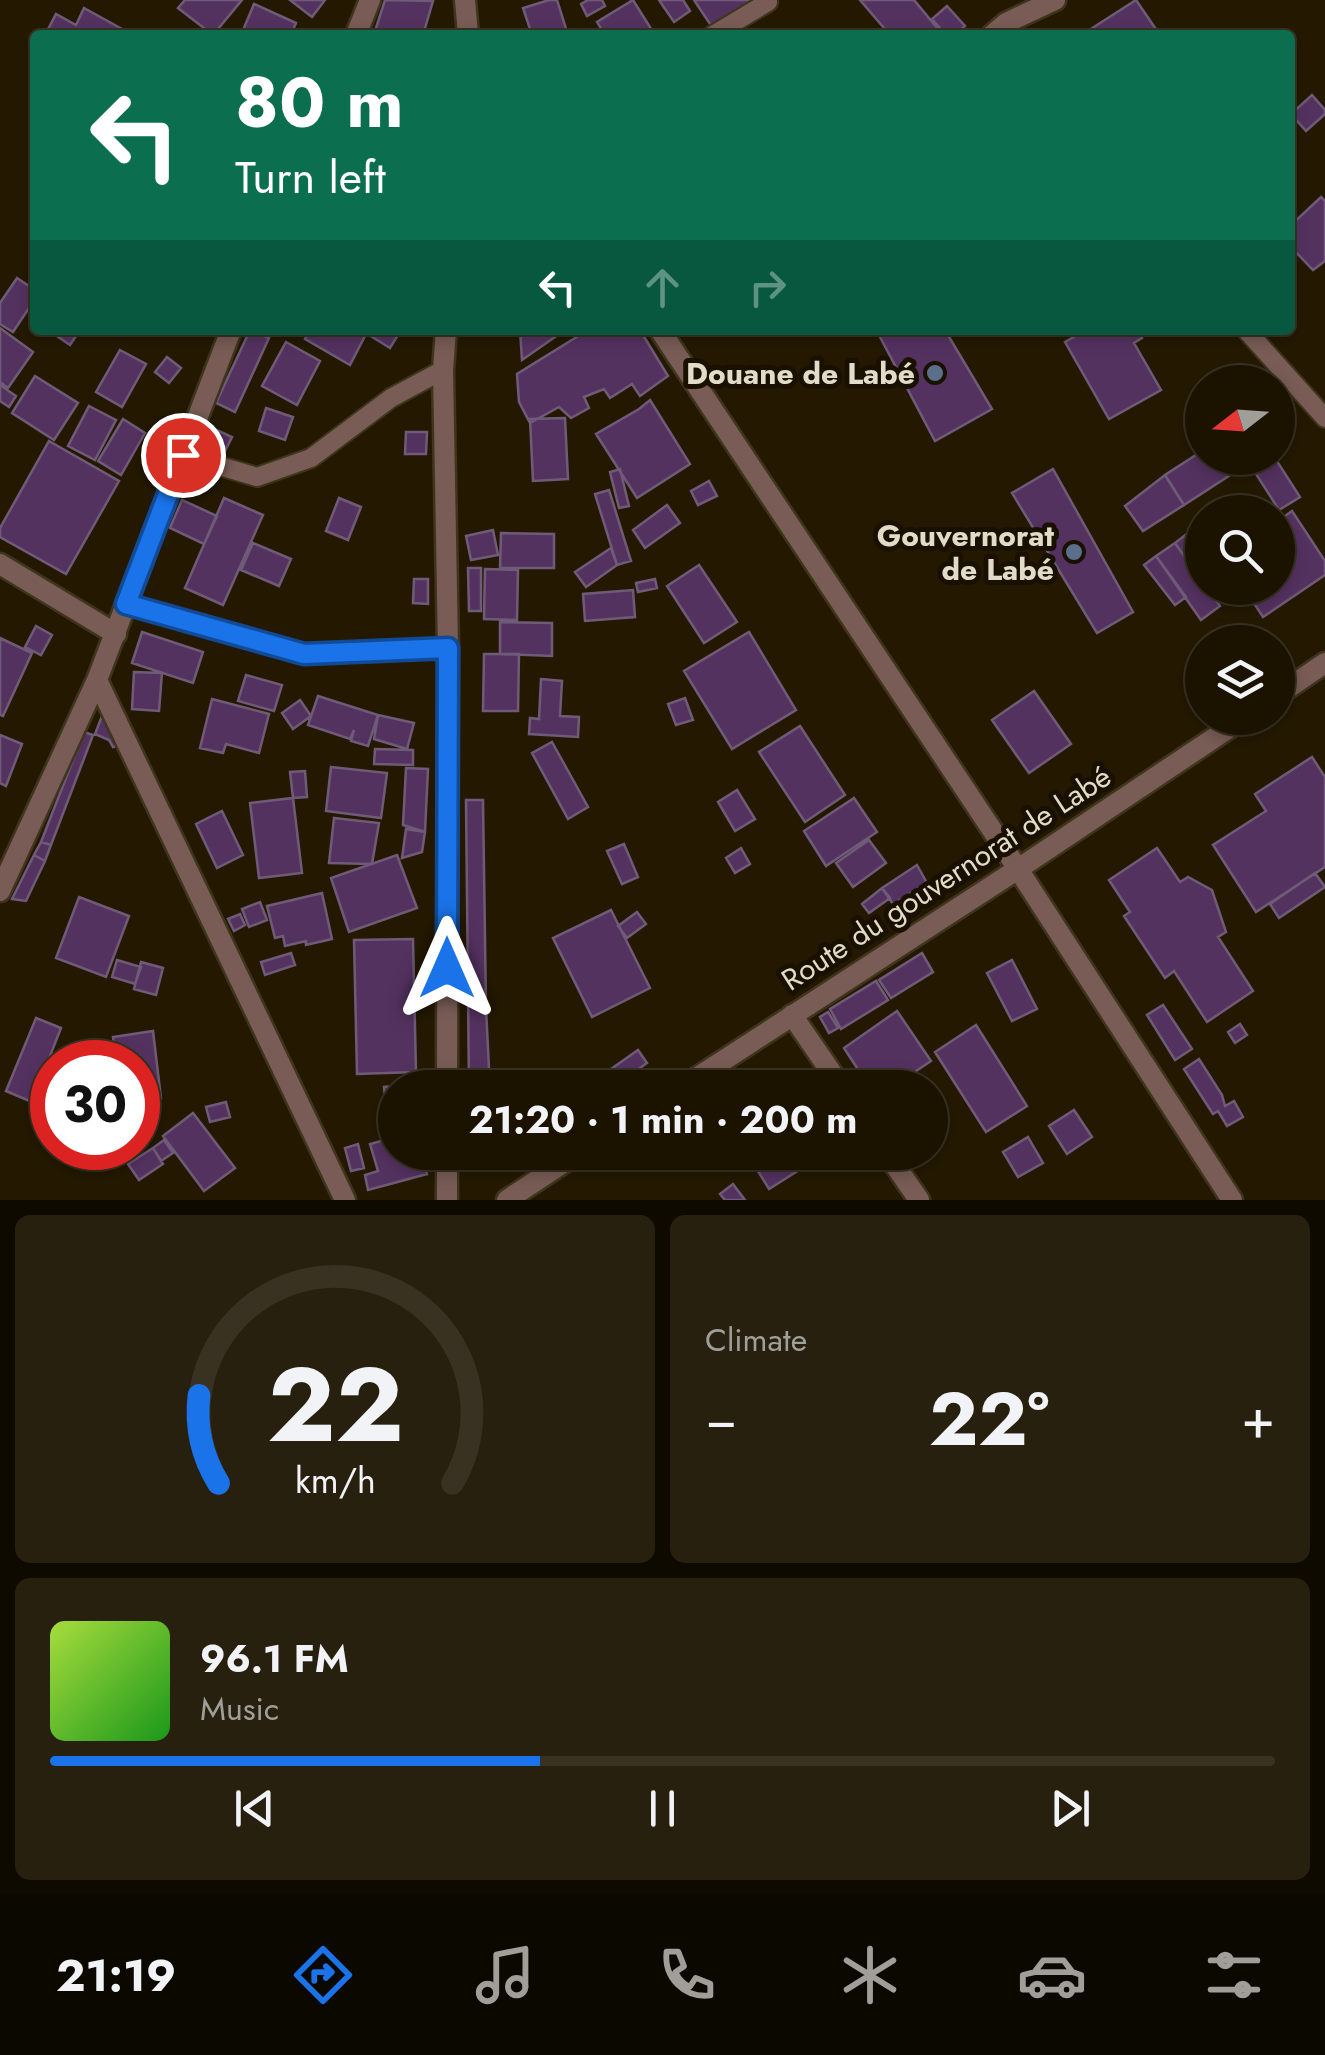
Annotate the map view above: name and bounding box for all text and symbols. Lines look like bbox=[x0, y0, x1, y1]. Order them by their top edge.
text: 80 m bbox=[235, 52, 404, 153]
icon: left bbox=[70, 70, 200, 200]
text: Turn left bbox=[235, 145, 386, 210]
icon: left bbox=[530, 260, 585, 315]
icon: ahead bbox=[635, 260, 690, 315]
icon: right bbox=[740, 260, 795, 315]
place label: Douane de Labé bbox=[686, 352, 915, 395]
marker: Douane de Labé bbox=[924, 362, 946, 384]
north arrow bbox=[1185, 365, 1295, 475]
map controls bbox=[1185, 365, 1295, 735]
pin bbox=[141, 413, 226, 498]
icon: arrive bbox=[156, 428, 211, 483]
button: search bbox=[1185, 495, 1295, 605]
place label: Gouvernorat de Labé bbox=[877, 514, 1054, 591]
marker: Gouvernorat de Labé bbox=[1063, 541, 1085, 563]
button: layers bbox=[1185, 625, 1295, 735]
street label: Route du gouvernorat de Labé bbox=[773, 755, 1119, 1001]
position arrow bbox=[395, 916, 499, 1020]
speed limit sign: 30 bbox=[30, 1040, 160, 1170]
text: 21:20 · 1 min · 200 m bbox=[469, 1092, 857, 1147]
text: Climate bbox=[705, 1317, 807, 1363]
text: 22 bbox=[267, 1330, 403, 1480]
text: 22° bbox=[929, 1365, 1050, 1473]
text: − bbox=[705, 1379, 737, 1459]
text: + bbox=[1241, 1379, 1275, 1459]
text: km/h bbox=[295, 1455, 375, 1506]
text: 96.1 FM bbox=[200, 1631, 349, 1686]
text: Music bbox=[200, 1686, 279, 1732]
icon: previous bbox=[227, 1781, 282, 1836]
icon: pause bbox=[635, 1781, 690, 1836]
icon: next bbox=[1043, 1781, 1098, 1836]
icon: directions bbox=[288, 1940, 358, 2010]
icon: music bbox=[470, 1940, 540, 2010]
icon: phone bbox=[652, 1940, 722, 2010]
icon: climate bbox=[835, 1940, 905, 2010]
icon: car bbox=[1017, 1940, 1087, 2010]
icon: filters bbox=[1199, 1940, 1269, 2010]
text: 21:19 bbox=[56, 1943, 176, 2008]

